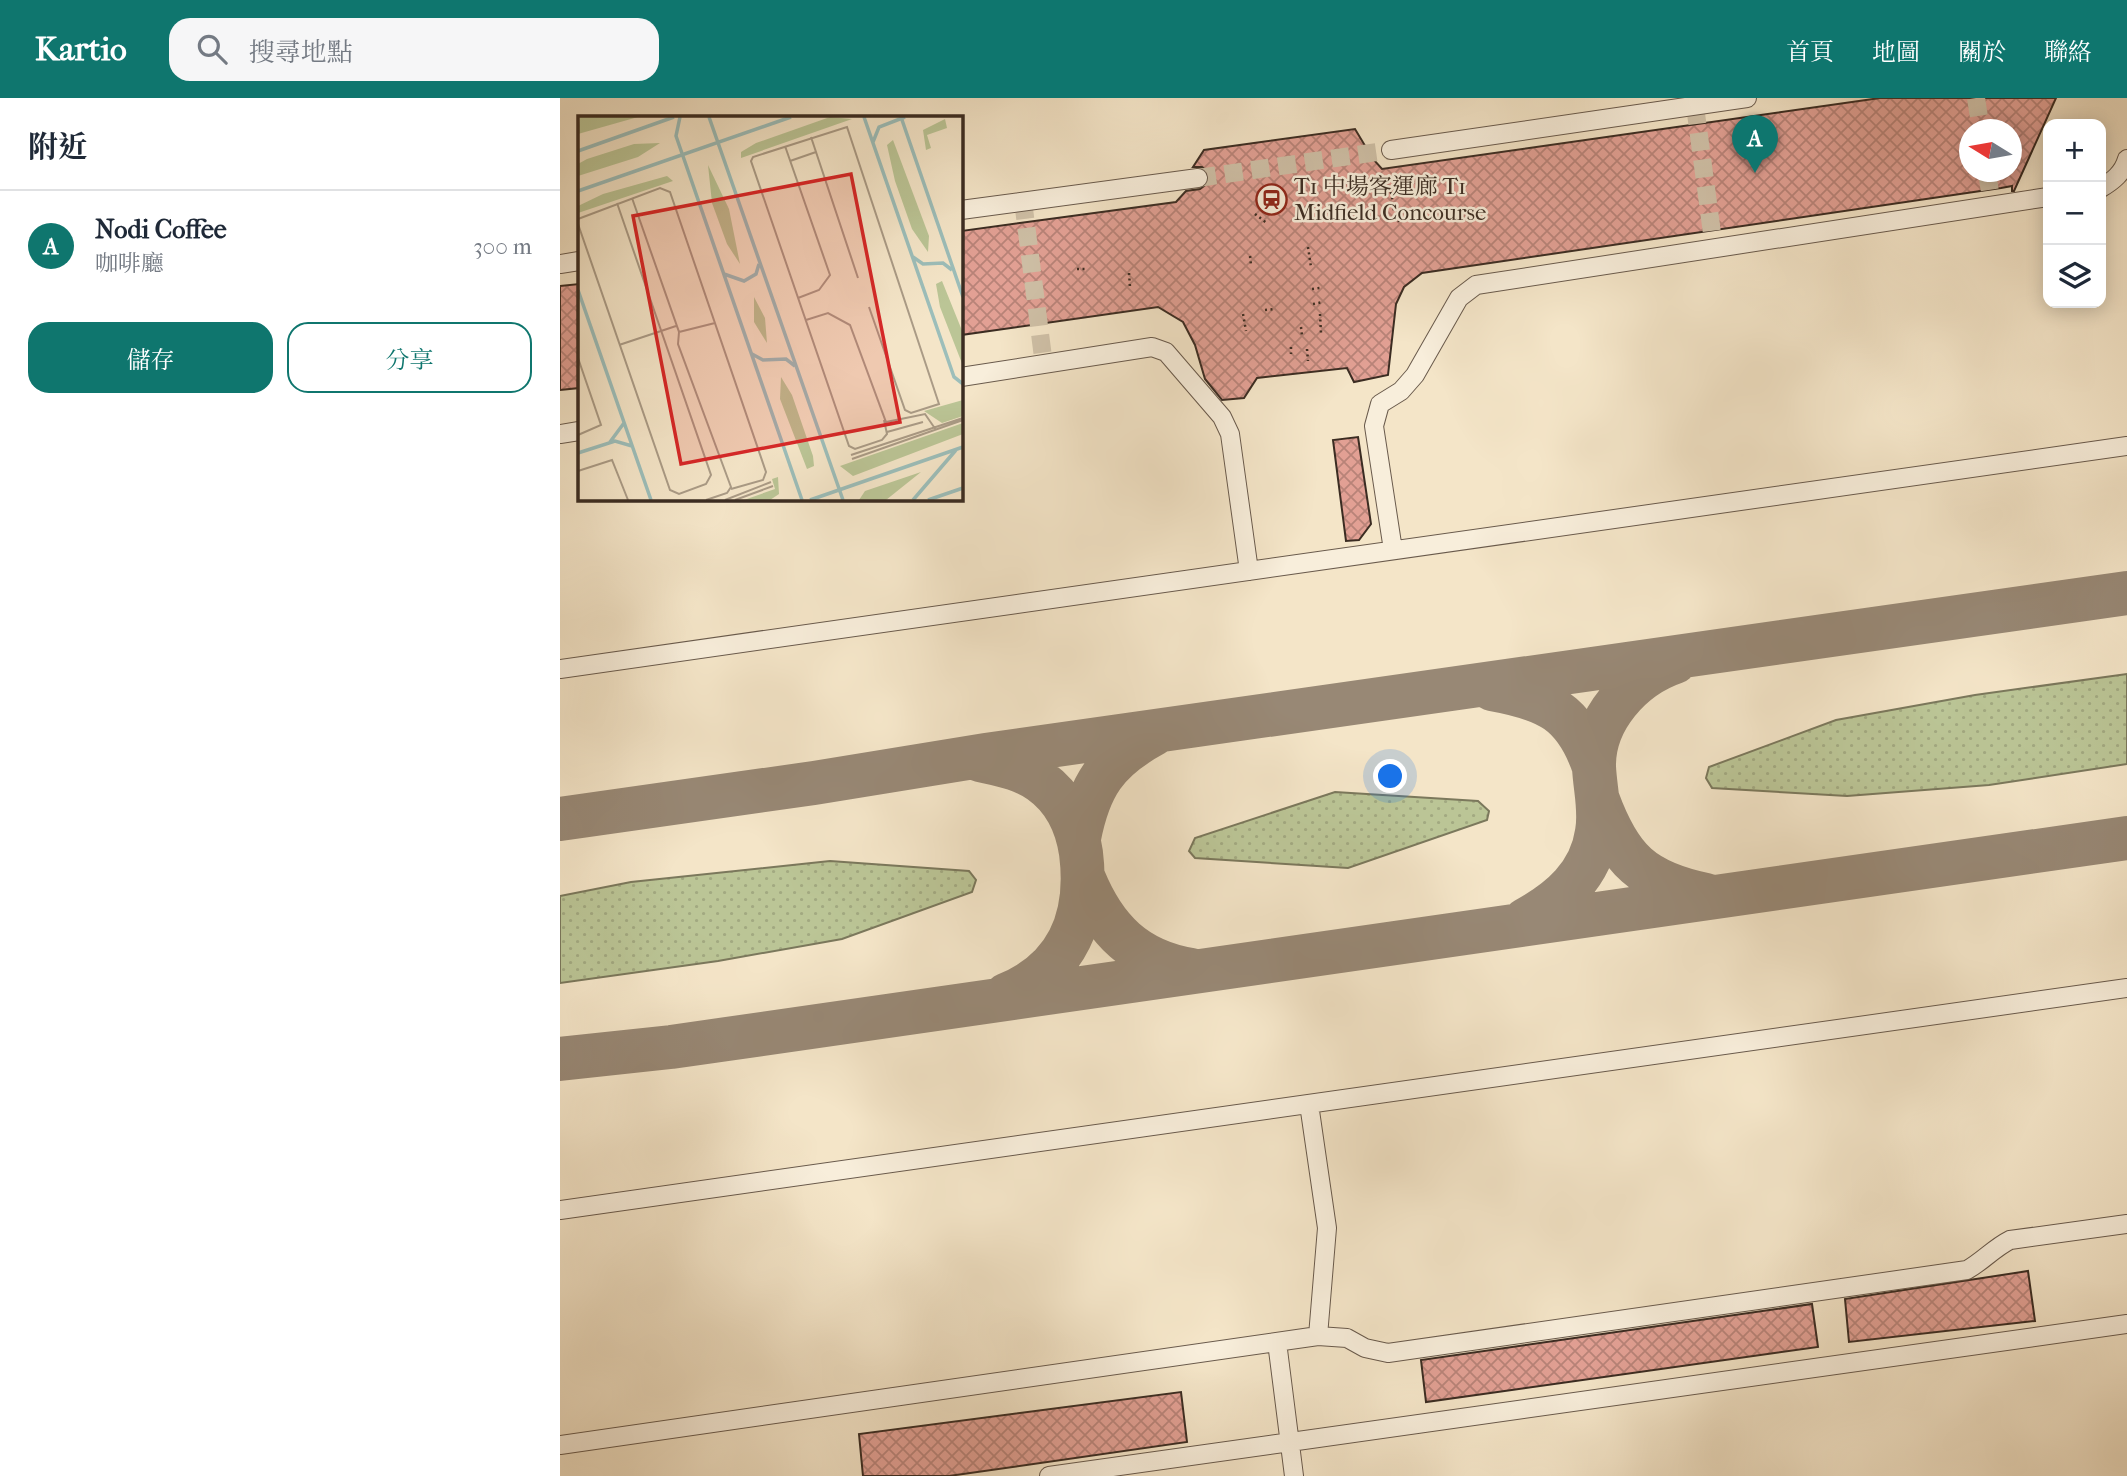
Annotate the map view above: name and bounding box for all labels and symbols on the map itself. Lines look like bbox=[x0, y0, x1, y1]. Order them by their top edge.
pin: A bbox=[1732, 115, 1778, 173]
inset map bbox=[578, 116, 962, 500]
north arrow bbox=[1959, 119, 2022, 182]
place label: T1 中場客運廊 T1 Midfield Concourse bbox=[1294, 173, 1486, 226]
station icon: T1 中場客運廊 T1 Midfield Concourse bbox=[1254, 182, 1288, 216]
your location bbox=[1373, 759, 1407, 793]

